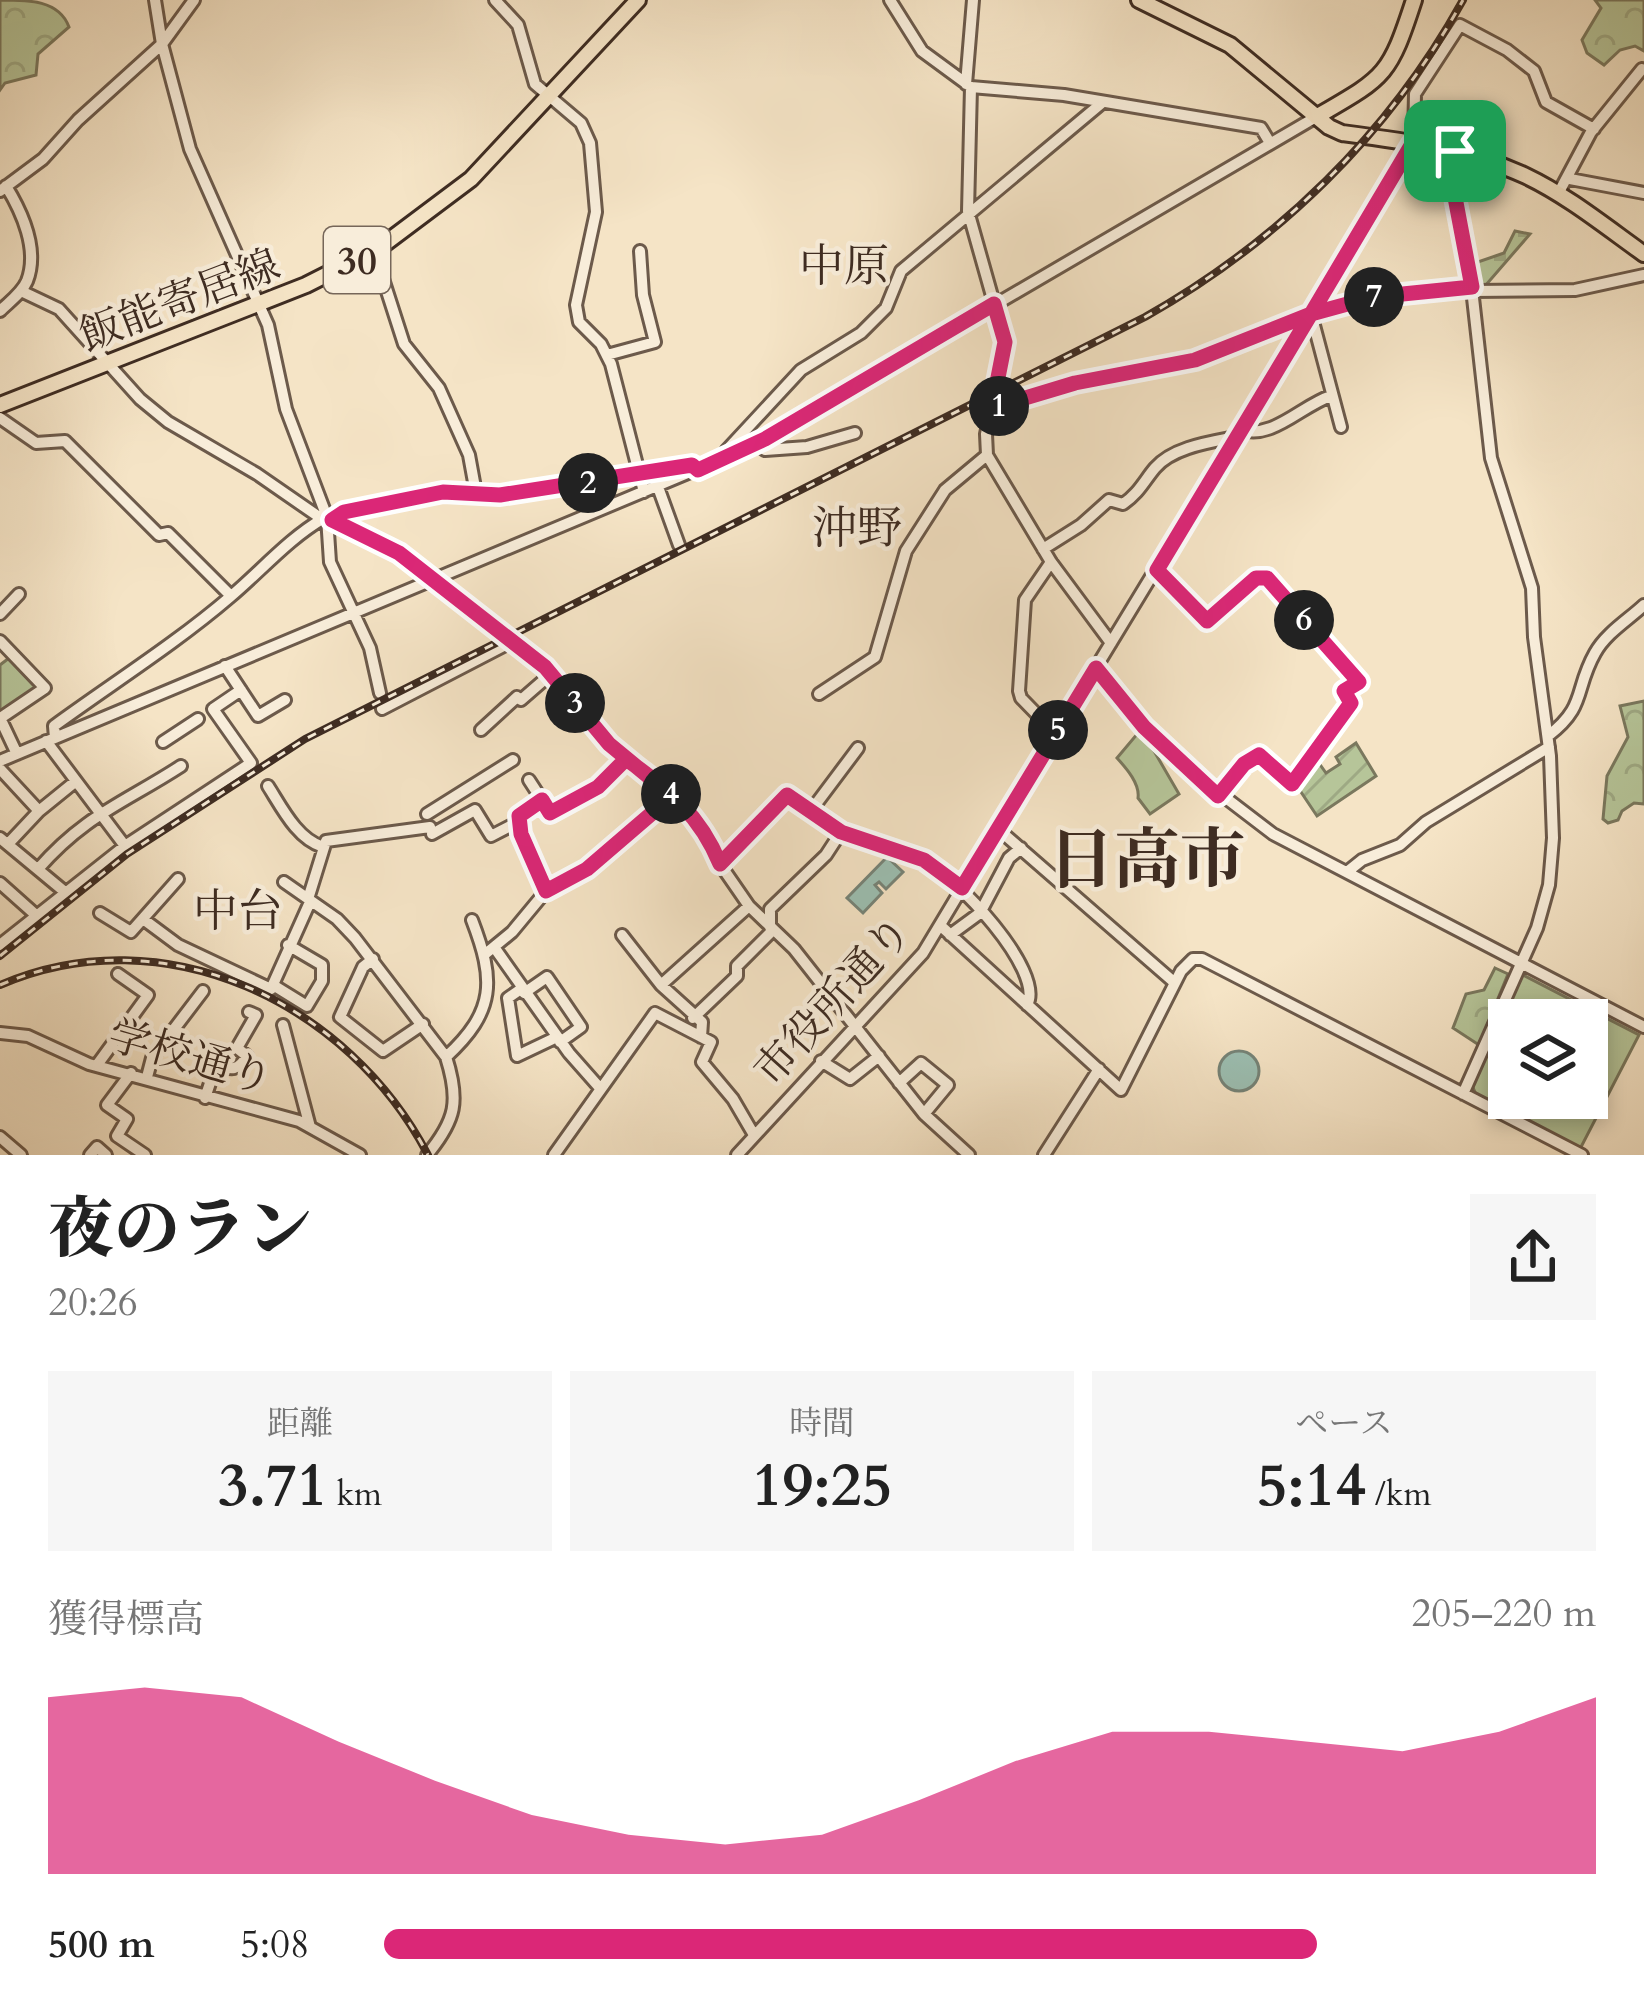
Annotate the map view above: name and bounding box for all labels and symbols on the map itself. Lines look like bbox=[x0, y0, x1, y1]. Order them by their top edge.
pin bbox=[1404, 100, 1506, 202]
road number: 30 bbox=[324, 227, 390, 293]
street label: 飯能寄居線 bbox=[71, 236, 288, 365]
district label: 中原 bbox=[799, 236, 889, 297]
pin: 7 bbox=[1344, 267, 1404, 327]
pin: 1 bbox=[969, 376, 1029, 436]
pin: 2 bbox=[558, 453, 618, 513]
district label: 沖野 bbox=[812, 498, 902, 559]
pin: 6 bbox=[1274, 590, 1334, 650]
pin: 3 bbox=[545, 673, 605, 733]
pin: 5 bbox=[1028, 700, 1088, 760]
pin: 4 bbox=[641, 764, 701, 824]
district label: 日高市 bbox=[1048, 817, 1246, 906]
district label: 中台 bbox=[193, 881, 283, 942]
street label: 市役所通り bbox=[742, 904, 925, 1098]
street label: 学校通り bbox=[102, 1007, 279, 1108]

